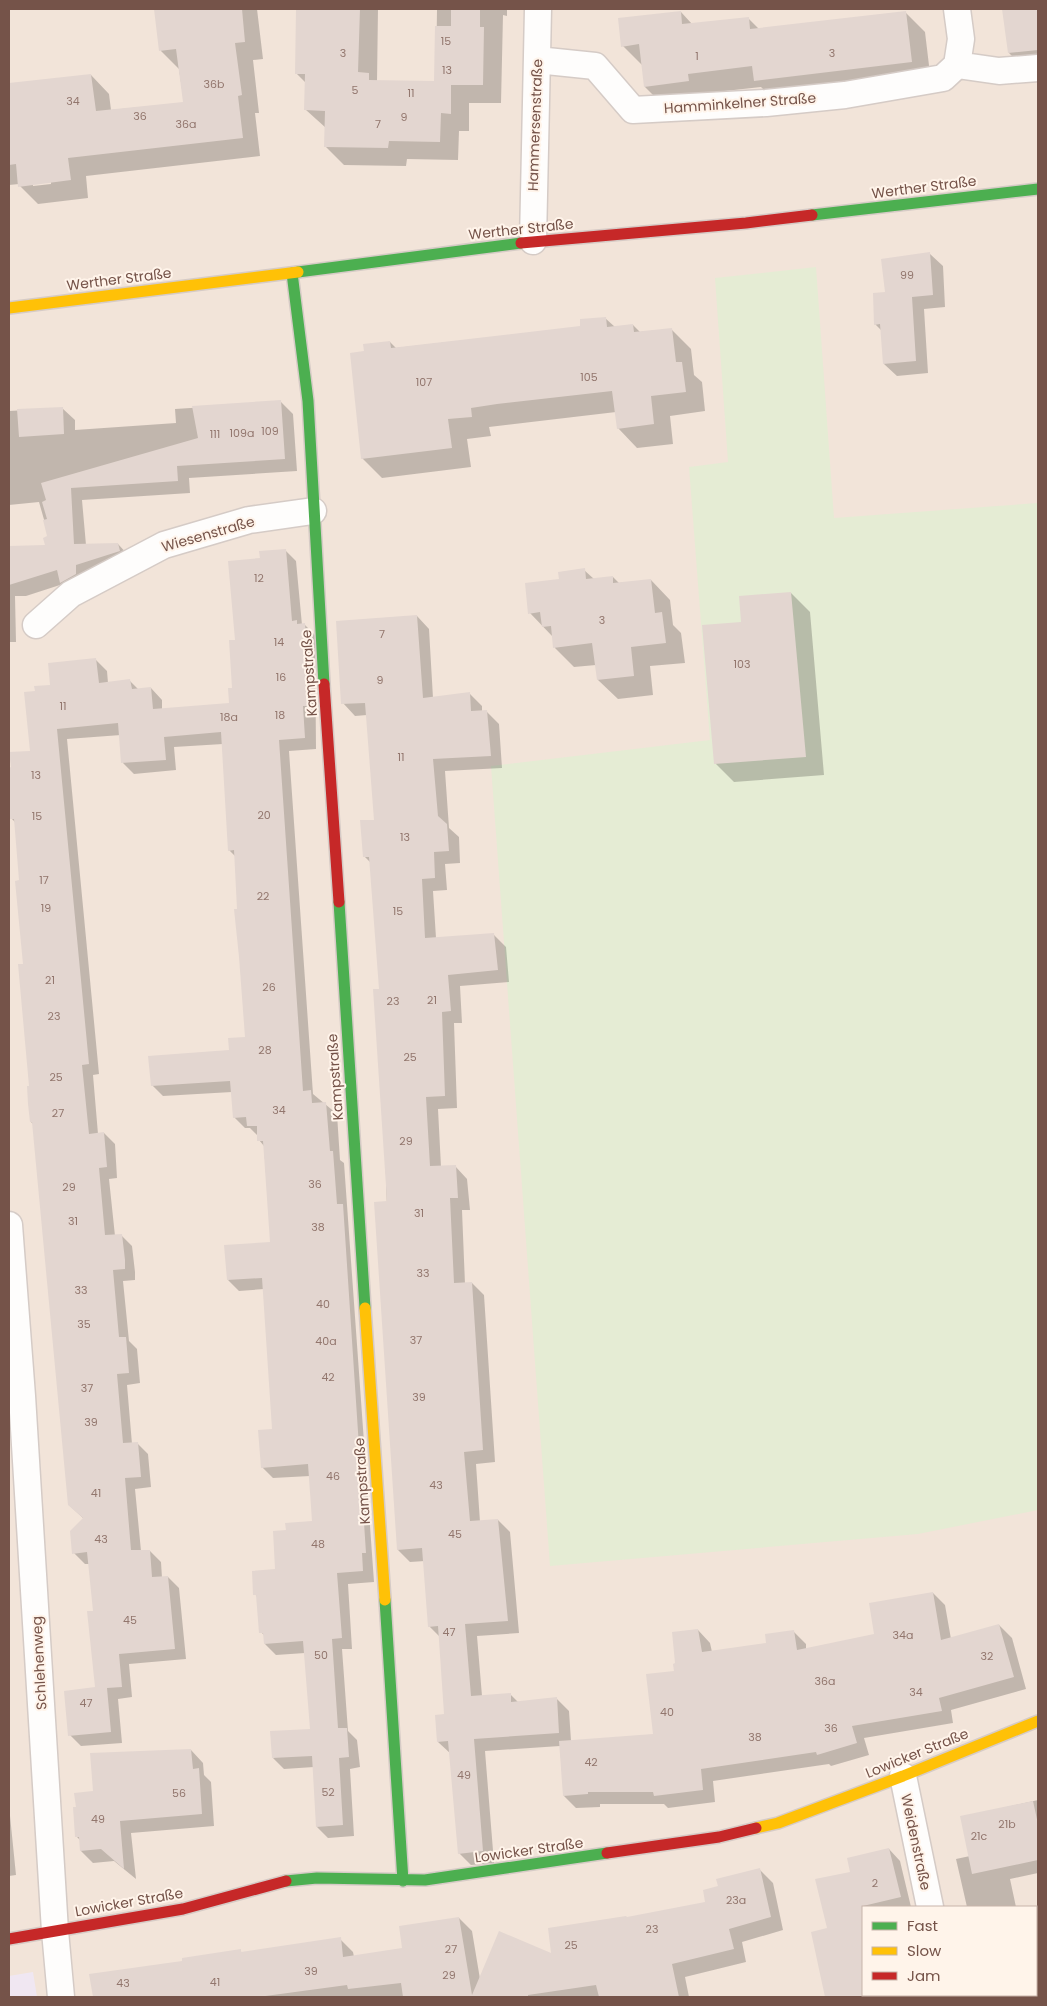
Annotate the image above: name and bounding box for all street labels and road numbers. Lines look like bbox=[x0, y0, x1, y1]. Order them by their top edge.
street label: Hammersenstraße bbox=[523, 58, 547, 191]
street label: Hamminkelner Straße bbox=[663, 88, 817, 118]
street label: Werther Straße bbox=[870, 171, 978, 203]
street label: Werther Straße bbox=[468, 214, 575, 244]
street label: Werther Straße bbox=[65, 263, 173, 295]
street label: Wiesenstraße bbox=[159, 511, 257, 557]
street label: Kampstraße bbox=[296, 629, 322, 717]
street label: Kampstraße bbox=[322, 1033, 348, 1121]
street label: Kampstraße bbox=[349, 1437, 375, 1525]
street label: Schlehenweg bbox=[27, 1616, 51, 1710]
street label: Lowicker Straße bbox=[862, 1723, 972, 1783]
street label: Weidenstraße bbox=[896, 1792, 936, 1892]
street label: Lowicker Straße bbox=[473, 1832, 585, 1868]
street label: Lowicker Straße bbox=[73, 1883, 185, 1921]

